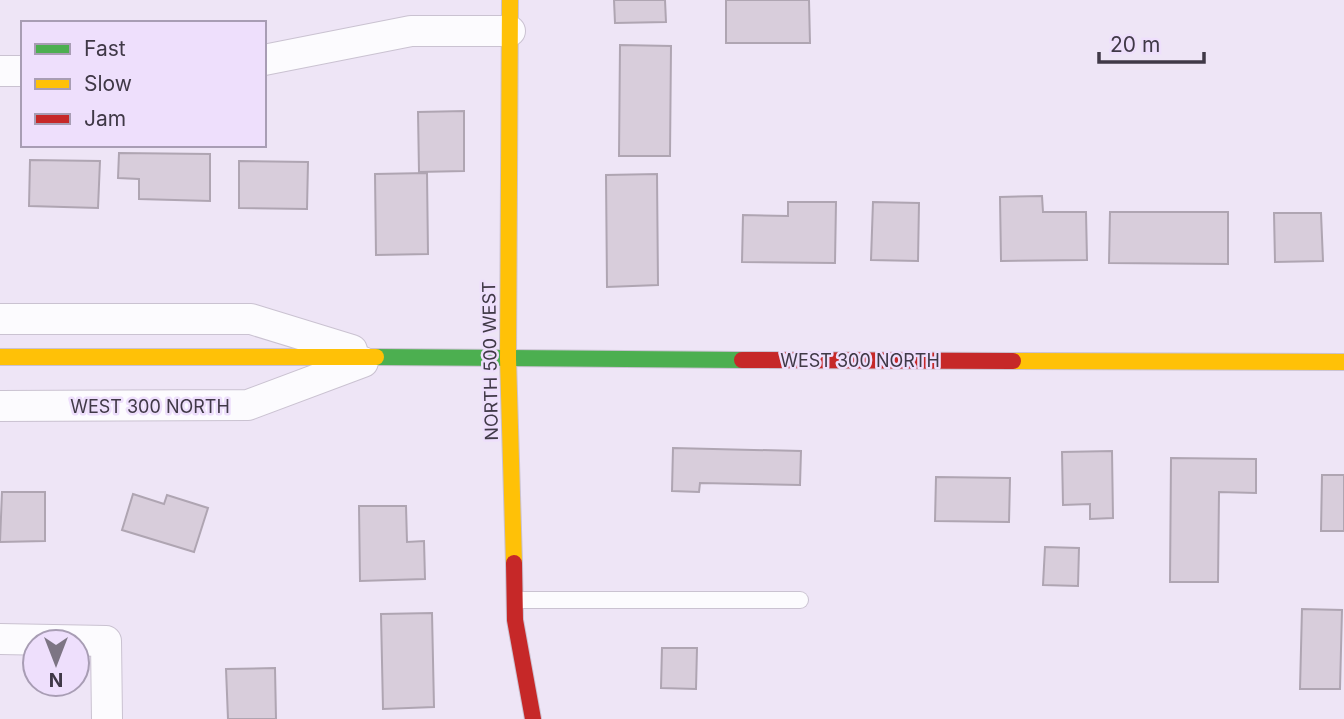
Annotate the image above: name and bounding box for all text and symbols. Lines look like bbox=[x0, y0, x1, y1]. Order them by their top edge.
legend bbox=[21, 21, 266, 147]
scale bar bbox=[1099, 21, 1204, 65]
text: 20 m bbox=[1110, 32, 1160, 57]
text: Fast bbox=[84, 36, 126, 61]
text: Slow bbox=[84, 71, 132, 96]
text: Jam bbox=[84, 106, 126, 131]
street label: NORTH 500 WEST bbox=[478, 281, 502, 441]
street label: WEST 300 NORTH bbox=[780, 350, 940, 371]
street label: WEST 300 NORTH bbox=[70, 396, 230, 417]
north arrow bbox=[21, 628, 91, 698]
text: N bbox=[49, 668, 63, 691]

